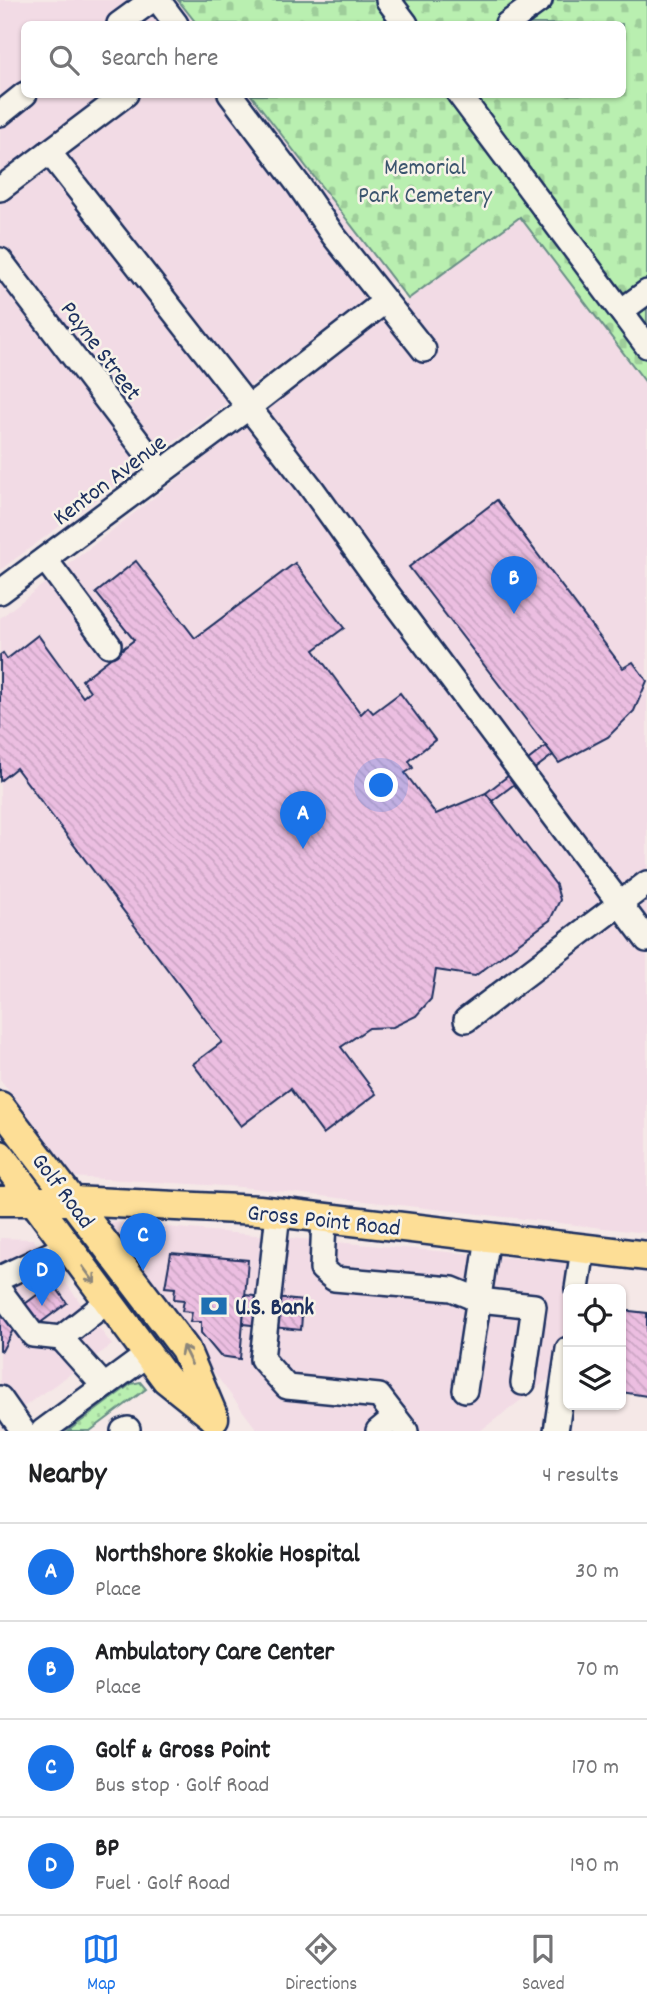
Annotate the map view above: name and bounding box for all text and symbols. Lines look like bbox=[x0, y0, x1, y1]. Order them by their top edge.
search box bbox=[21, 21, 626, 98]
icon: search bbox=[45, 41, 83, 79]
text: Search here bbox=[101, 41, 219, 78]
park label: Memorial Park Cemetery bbox=[358, 152, 493, 214]
street label: Payne Street bbox=[51, 295, 149, 409]
street label: Kenton Avenue bbox=[47, 427, 175, 535]
pin: B bbox=[491, 556, 537, 614]
your location bbox=[364, 768, 398, 802]
pin: A bbox=[280, 791, 326, 849]
street label: Golf Road bbox=[22, 1147, 101, 1237]
street label: Gross Point Road bbox=[245, 1197, 402, 1247]
pin: C bbox=[120, 1213, 166, 1271]
pin: D bbox=[19, 1248, 65, 1306]
one-way arrow bbox=[82, 1265, 97, 1284]
map controls bbox=[563, 1284, 626, 1410]
button: locate bbox=[563, 1284, 626, 1347]
bank icon: U.S. Bank bbox=[199, 1291, 229, 1321]
place label: U.S. Bank bbox=[235, 1292, 314, 1326]
one-way arrow bbox=[179, 1346, 193, 1366]
button: layers bbox=[563, 1347, 626, 1410]
text: Nearby bbox=[28, 1455, 106, 1498]
text: 4 results bbox=[542, 1460, 619, 1493]
text: NorthShore Skokie Hospital bbox=[95, 1537, 360, 1574]
text: A bbox=[45, 1556, 57, 1589]
text: 30 m bbox=[575, 1556, 619, 1589]
text: Place bbox=[95, 1574, 141, 1607]
text: Ambulatory Care Center bbox=[95, 1635, 334, 1672]
text: B bbox=[46, 1654, 56, 1687]
text: 70 m bbox=[577, 1654, 619, 1687]
text: Place bbox=[95, 1672, 141, 1705]
text: Golf & Gross Point bbox=[95, 1733, 270, 1770]
text: C bbox=[45, 1752, 57, 1785]
text: 170 m bbox=[572, 1752, 619, 1785]
text: Bus stop · Golf Road bbox=[95, 1770, 269, 1803]
text: BP bbox=[95, 1831, 119, 1868]
text: D bbox=[45, 1850, 57, 1883]
text: 190 m bbox=[570, 1850, 619, 1883]
text: Fuel · Golf Road bbox=[95, 1868, 230, 1901]
tab: Map bbox=[82, 1930, 120, 1999]
tab: Directions bbox=[285, 1930, 357, 1999]
tab: Saved bbox=[522, 1930, 565, 1999]

